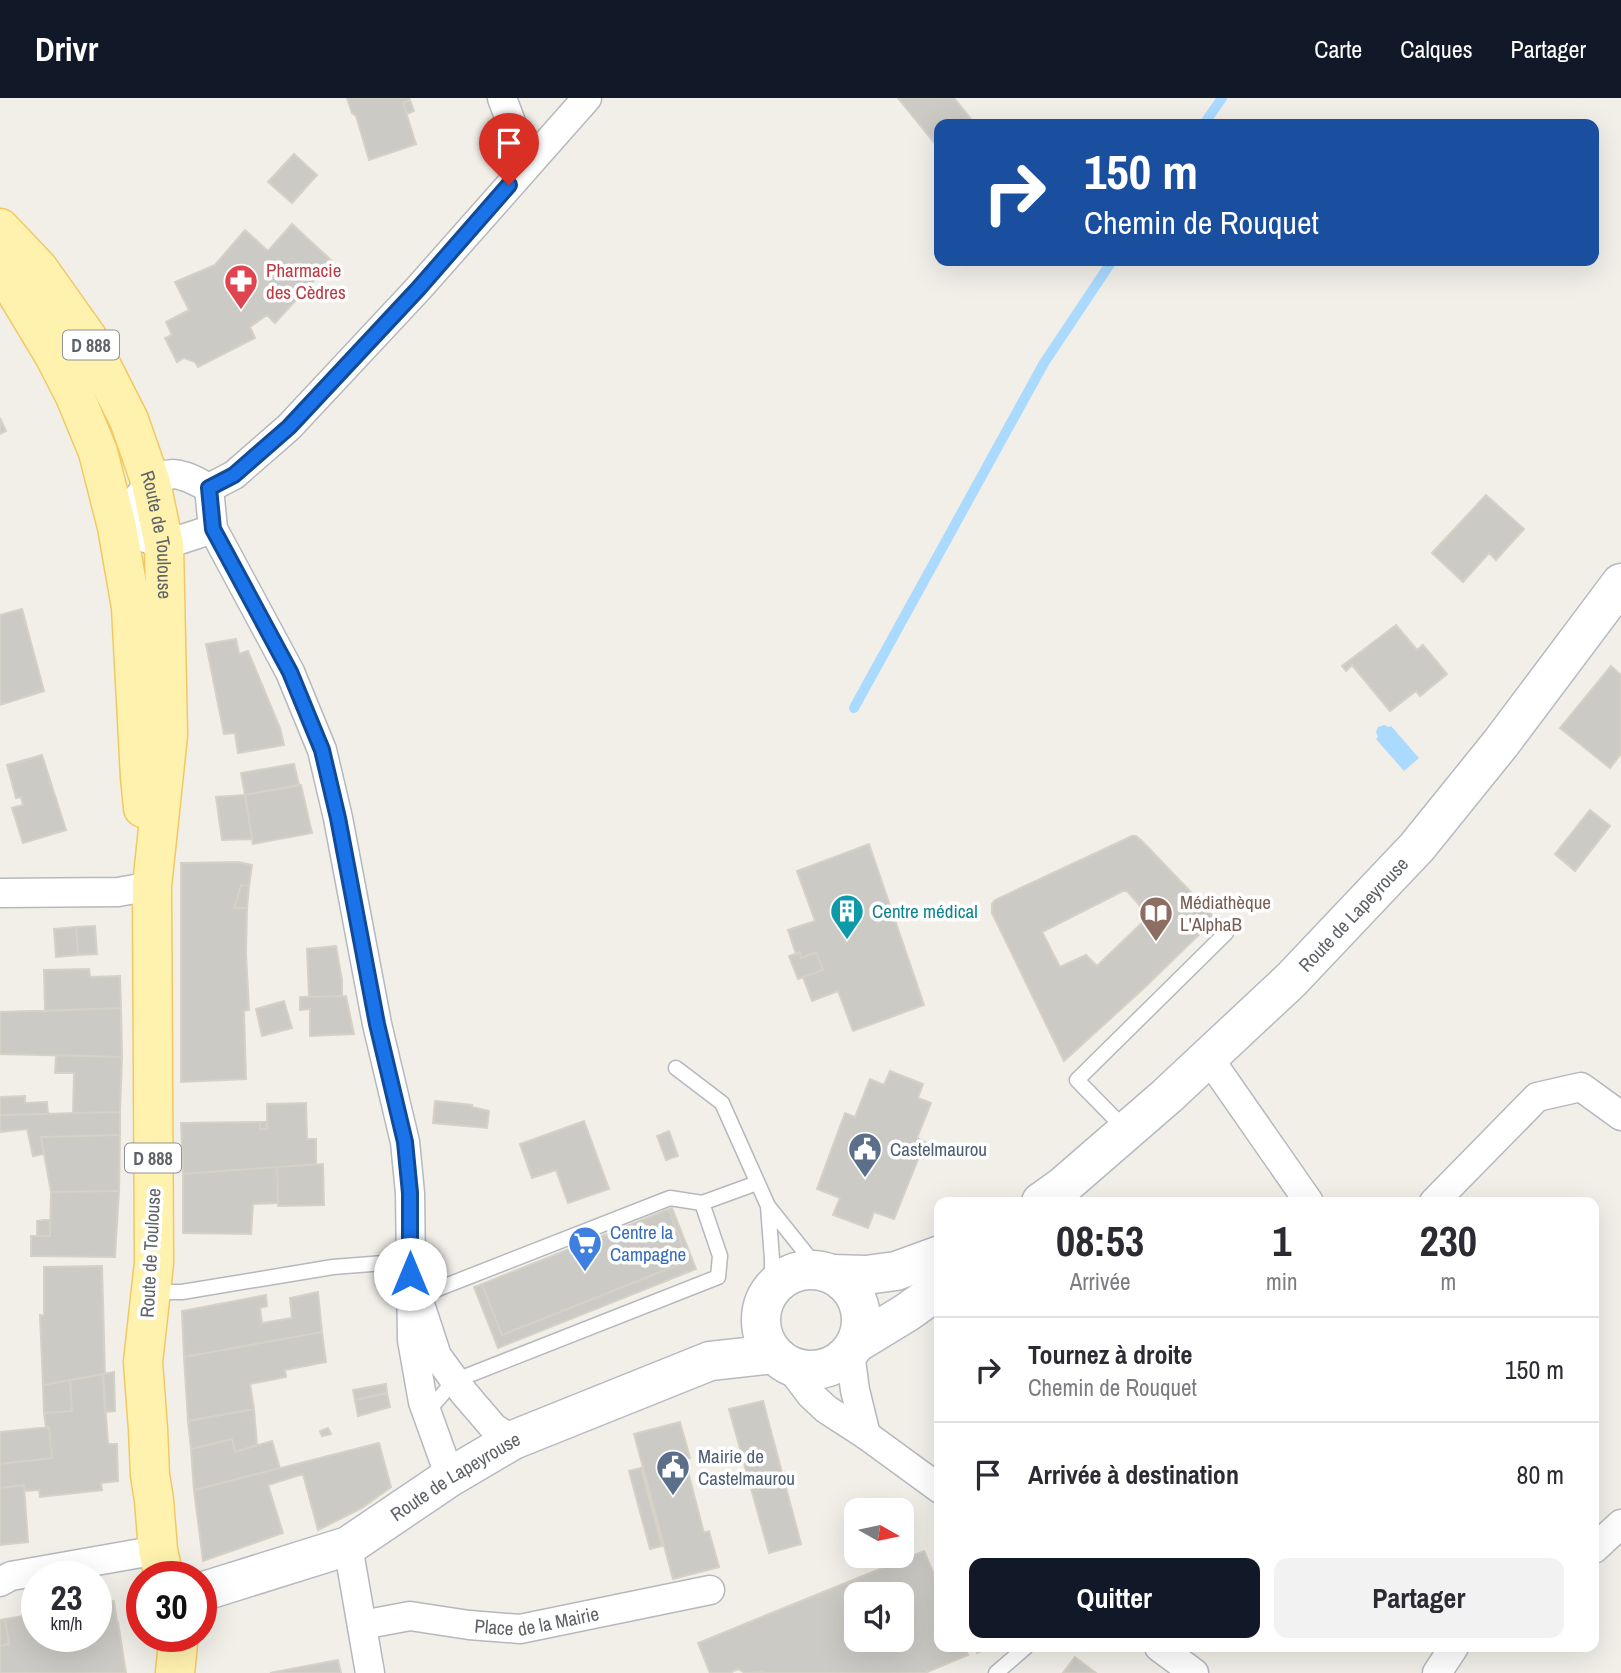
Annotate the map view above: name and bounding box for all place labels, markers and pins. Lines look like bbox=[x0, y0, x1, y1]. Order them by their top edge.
pin bbox=[479, 113, 539, 185]
place label: Pharmacie des Cèdres bbox=[266, 257, 346, 305]
pharmacy icon: Pharmacie des Cèdres bbox=[222, 262, 260, 311]
place label: Médiathèque L'AlphaB bbox=[1180, 889, 1271, 937]
building icon: Centre médical bbox=[828, 892, 866, 941]
library icon: Médiathèque L'AlphaB bbox=[1137, 894, 1175, 943]
place label: Centre médical bbox=[872, 898, 978, 924]
public building icon: Castelmaurou bbox=[846, 1130, 884, 1179]
place label: Castelmaurou bbox=[890, 1136, 987, 1162]
place label: Centre la Campagne bbox=[610, 1219, 686, 1267]
supermarket icon: Centre la Campagne bbox=[566, 1224, 604, 1273]
place label: Mairie de Castelmaurou bbox=[698, 1443, 795, 1491]
public building icon: Mairie de Castelmaurou bbox=[654, 1448, 692, 1497]

